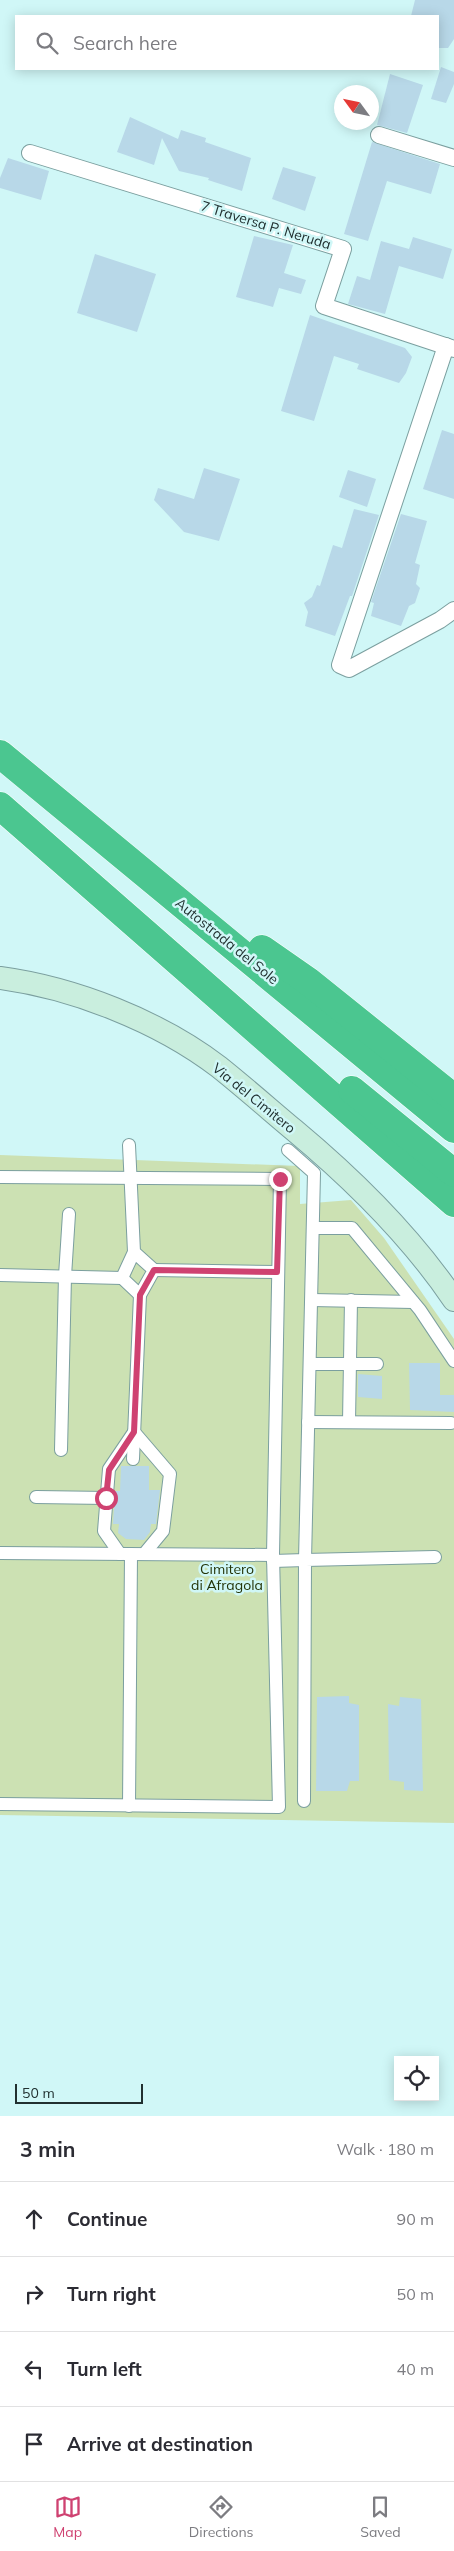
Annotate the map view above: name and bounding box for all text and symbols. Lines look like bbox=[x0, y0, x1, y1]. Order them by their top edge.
search box bbox=[15, 15, 439, 70]
icon: search bbox=[33, 29, 61, 57]
text: Search here bbox=[73, 31, 177, 55]
north arrow bbox=[334, 85, 379, 130]
street label: 7 Traversa P. Neruda bbox=[199, 197, 333, 253]
street label: Autostrada del Sole bbox=[172, 894, 282, 988]
street label: Via del Cimitero bbox=[209, 1059, 299, 1137]
route end bbox=[269, 1168, 292, 1191]
route start bbox=[95, 1487, 118, 1510]
park label: Cimitero di Afragola bbox=[191, 1560, 263, 1594]
map controls bbox=[394, 2056, 439, 2101]
button: locate bbox=[394, 2056, 439, 2101]
scale bar bbox=[15, 2081, 142, 2104]
text: 50 m bbox=[22, 2084, 55, 2102]
text: 3 min bbox=[20, 2136, 75, 2162]
text: Walk · 180 m bbox=[336, 2139, 434, 2159]
icon: ahead bbox=[20, 2205, 48, 2233]
text: Continue bbox=[67, 2207, 147, 2231]
text: 90 m bbox=[397, 2209, 434, 2229]
icon: right bbox=[20, 2280, 48, 2308]
text: Turn right bbox=[67, 2282, 156, 2306]
text: 50 m bbox=[397, 2284, 434, 2304]
icon: left bbox=[20, 2355, 48, 2383]
text: Turn left bbox=[67, 2357, 142, 2381]
text: 40 m bbox=[397, 2359, 434, 2379]
icon: arrive bbox=[20, 2430, 48, 2458]
text: Arrive at destination bbox=[67, 2432, 253, 2456]
tab: Map bbox=[53, 2493, 82, 2541]
tab: Directions bbox=[189, 2493, 254, 2541]
tab: Saved bbox=[360, 2493, 401, 2541]

